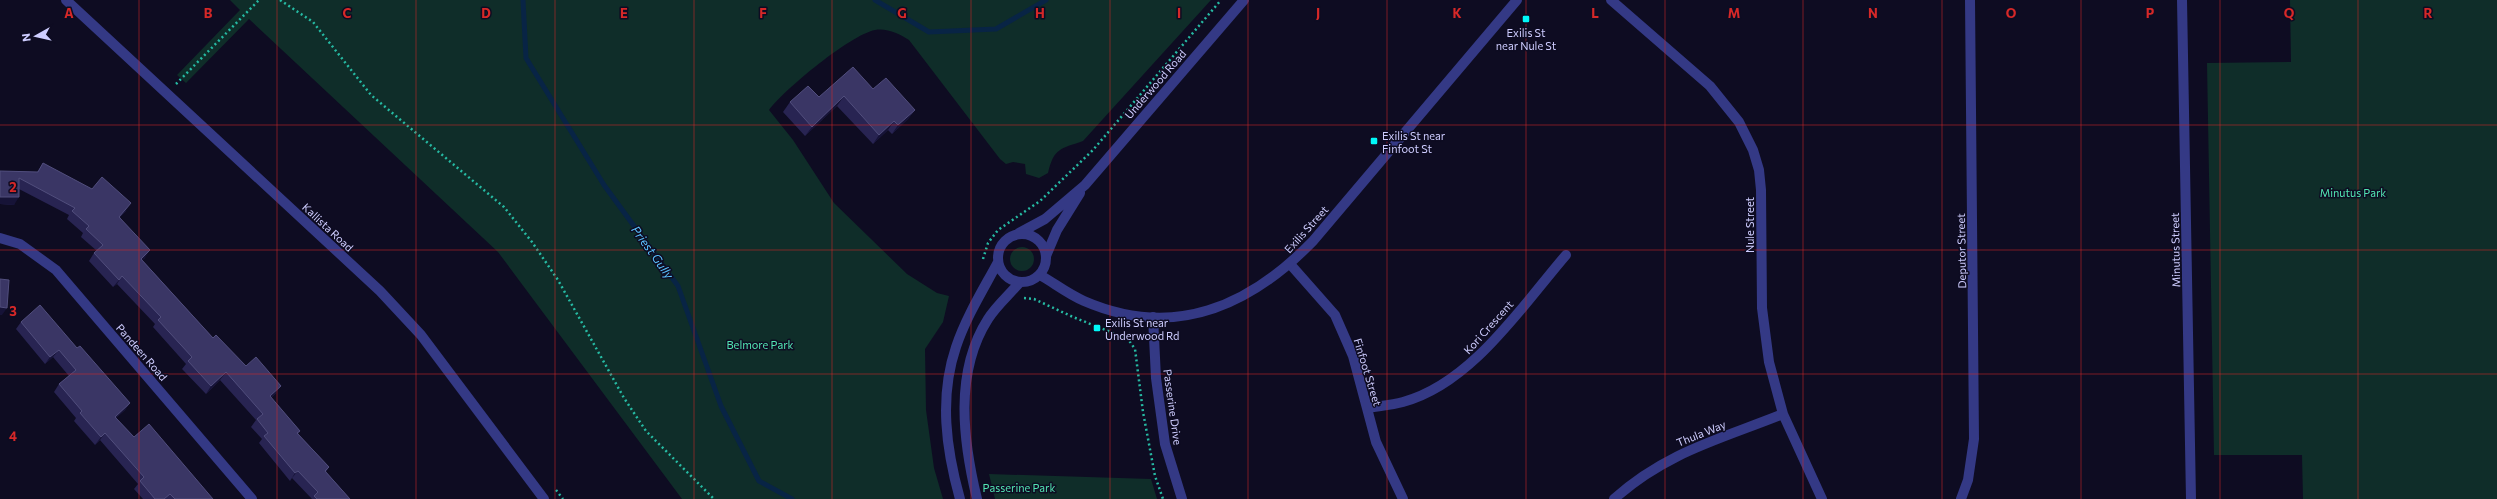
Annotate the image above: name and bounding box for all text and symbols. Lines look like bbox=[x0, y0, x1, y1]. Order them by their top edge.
text: A bbox=[64, 5, 74, 21]
text: B bbox=[204, 5, 213, 21]
text: C bbox=[343, 5, 352, 21]
text: D bbox=[481, 5, 491, 21]
text: E bbox=[620, 5, 628, 21]
text: F bbox=[759, 5, 767, 21]
text: G bbox=[897, 5, 907, 21]
text: H bbox=[1035, 5, 1045, 21]
text: I bbox=[1177, 5, 1181, 21]
text: J bbox=[1316, 5, 1320, 21]
text: K bbox=[1452, 5, 1462, 21]
text: L bbox=[1591, 5, 1599, 21]
text: M bbox=[1728, 5, 1740, 21]
text: N bbox=[1868, 5, 1878, 21]
text: O bbox=[2006, 5, 2017, 21]
text: P bbox=[2146, 5, 2155, 21]
text: Q bbox=[2284, 5, 2295, 21]
text: R bbox=[2424, 5, 2433, 21]
marker: Exilis St near Nule St bbox=[1521, 14, 1531, 24]
north arrow bbox=[16, 16, 56, 56]
place label: Exilis St near Nule St bbox=[1496, 26, 1557, 52]
text: N bbox=[19, 32, 33, 42]
street label: Underwood Road bbox=[1122, 47, 1188, 121]
place label: Exilis St near Finfoot St bbox=[1382, 129, 1446, 155]
marker: Exilis St near Finfoot St bbox=[1369, 136, 1379, 146]
text: 2 bbox=[9, 179, 17, 195]
park label: Minutus Park bbox=[2320, 186, 2386, 199]
street label: Nule Street bbox=[1743, 196, 1756, 253]
street label: Kallista Road bbox=[300, 200, 356, 254]
street label: Exilis Street bbox=[1281, 202, 1331, 255]
street label: Minutus Street bbox=[2168, 212, 2182, 287]
street label: Deputor Street bbox=[1954, 213, 1968, 289]
water label: Priest Gully bbox=[629, 223, 677, 282]
street label: Kori Crescent bbox=[1461, 297, 1516, 356]
text: 3 bbox=[9, 303, 17, 319]
place label: Exilis St near Underwood Rd bbox=[1105, 316, 1179, 342]
street label: Pandeen Road bbox=[114, 321, 170, 383]
marker: Exilis St near Underwood Rd bbox=[1092, 323, 1102, 333]
street label: Finfoot Street bbox=[1352, 336, 1385, 408]
park label: Belmore Park bbox=[727, 338, 794, 351]
street label: Passerine Drive bbox=[1161, 368, 1185, 446]
street label: Thula Way bbox=[1674, 417, 1728, 449]
text: 4 bbox=[9, 428, 17, 444]
park label: Passerine Park bbox=[983, 481, 1055, 494]

